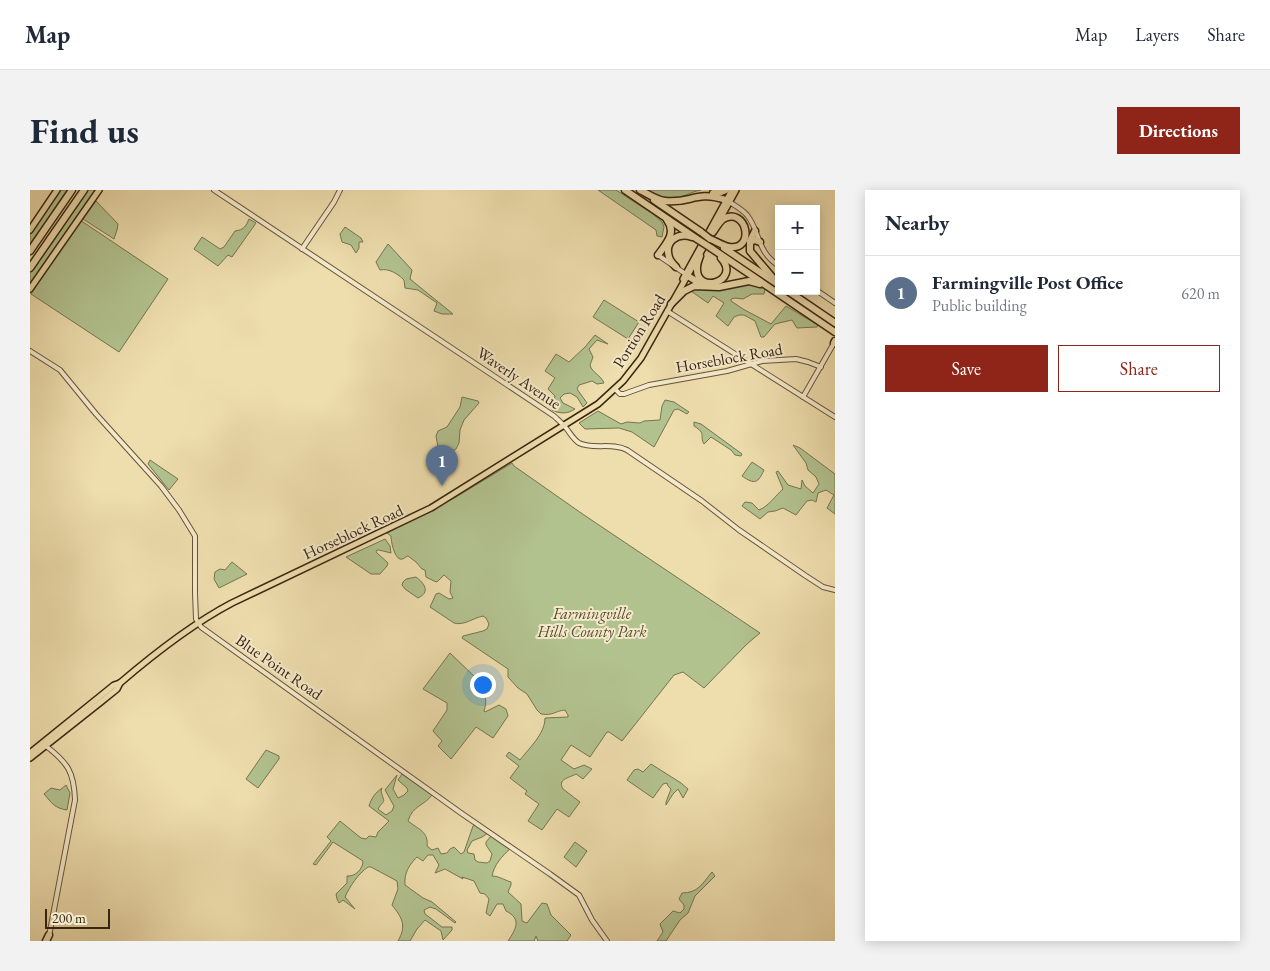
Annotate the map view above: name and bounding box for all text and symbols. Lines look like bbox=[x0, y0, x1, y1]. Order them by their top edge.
text: Map bbox=[25, 19, 70, 50]
text: Map bbox=[1075, 23, 1107, 46]
text: Layers bbox=[1135, 23, 1179, 46]
text: Share bbox=[1207, 23, 1245, 46]
button: Directions bbox=[1117, 107, 1240, 154]
text: Find us bbox=[30, 108, 139, 153]
map controls bbox=[775, 205, 820, 295]
button: + bbox=[775, 205, 820, 250]
text: Nearby bbox=[885, 209, 949, 236]
button: − bbox=[775, 250, 820, 295]
text: Farmingville Post Office bbox=[932, 270, 1123, 295]
text: 1 bbox=[897, 283, 905, 304]
text: 620 m bbox=[1181, 283, 1220, 304]
street label: Portion Road bbox=[608, 289, 670, 372]
text: Public building bbox=[932, 295, 1027, 316]
street label: Horseblock Road bbox=[674, 338, 785, 378]
street label: Waverly Avenue bbox=[473, 342, 565, 414]
button: Save bbox=[885, 345, 1048, 392]
button: Share bbox=[1058, 345, 1220, 392]
pin: 1 bbox=[426, 445, 458, 486]
street label: Horseblock Road bbox=[300, 499, 407, 564]
park label: Farmingville Hills County Park bbox=[537, 603, 647, 642]
street label: Blue Point Road bbox=[232, 629, 327, 705]
your location bbox=[470, 672, 496, 698]
scale bar bbox=[45, 906, 110, 929]
text: 200 m bbox=[52, 909, 86, 927]

